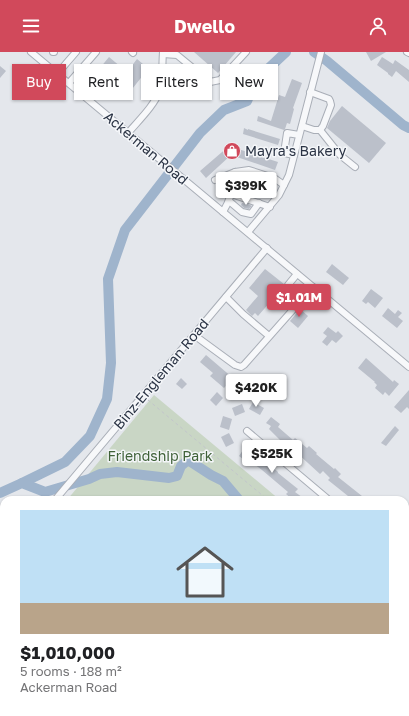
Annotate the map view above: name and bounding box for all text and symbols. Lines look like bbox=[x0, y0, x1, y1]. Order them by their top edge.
icon: menu bbox=[20, 15, 42, 37]
text: Dwello bbox=[174, 15, 235, 37]
icon: person bbox=[367, 15, 389, 37]
chip: Buy bbox=[12, 64, 66, 100]
chip: Rent bbox=[74, 64, 133, 100]
chip: Filters bbox=[141, 64, 212, 100]
chip: New bbox=[220, 64, 278, 100]
street label: Ackerman Road bbox=[101, 107, 192, 188]
shop icon: Mayra's Bakery bbox=[222, 141, 242, 161]
place label: Mayra's Bakery bbox=[245, 142, 347, 159]
pin: $399K bbox=[218, 172, 274, 206]
text: $399K bbox=[225, 177, 267, 193]
pin: $1.01M bbox=[266, 284, 332, 318]
text: $1.01M bbox=[276, 289, 322, 305]
street label: Binz-Engleman Road bbox=[109, 315, 212, 432]
pin: $420K bbox=[228, 374, 284, 408]
text: $420K bbox=[235, 379, 277, 395]
pin: $525K bbox=[244, 440, 300, 474]
text: $525K bbox=[251, 445, 293, 461]
park label: Friendship Park bbox=[107, 447, 213, 464]
icon: home bbox=[169, 536, 241, 608]
text: $1,010,000 bbox=[20, 642, 115, 663]
text: 5 rooms · 188 m² bbox=[20, 663, 122, 679]
text: Ackerman Road bbox=[20, 679, 117, 695]

